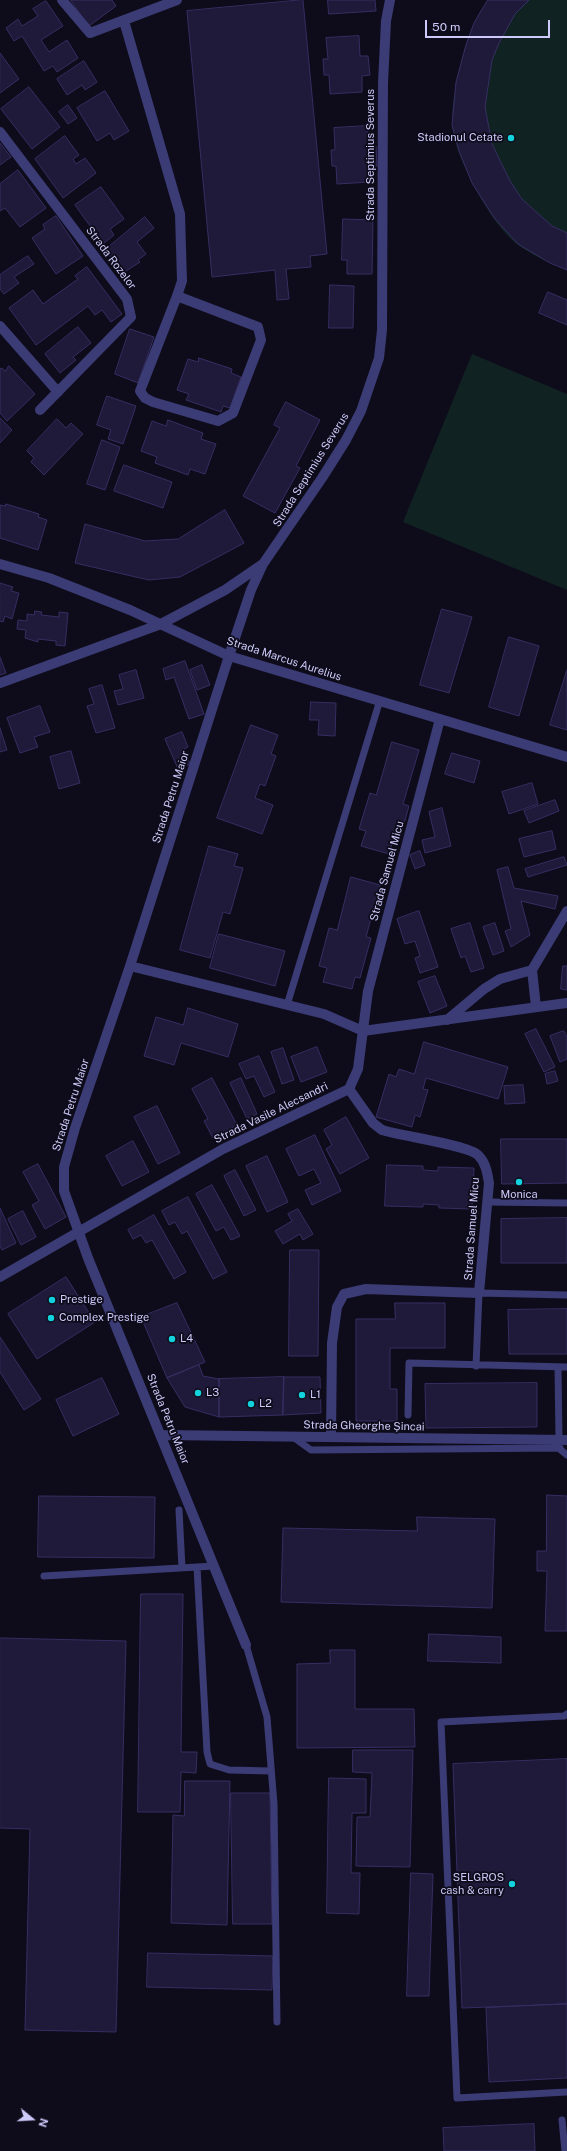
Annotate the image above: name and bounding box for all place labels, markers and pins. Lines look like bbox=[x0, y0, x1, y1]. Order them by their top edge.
place label: Stadionul Cetate bbox=[417, 131, 503, 145]
marker: Stadionul Cetate bbox=[506, 133, 516, 143]
marker: Monica bbox=[514, 1177, 524, 1187]
place label: Monica bbox=[501, 1188, 537, 1202]
place label: Prestige bbox=[60, 1293, 103, 1307]
marker: Prestige bbox=[47, 1295, 57, 1305]
place label: Complex Prestige bbox=[59, 1311, 149, 1325]
marker: Complex Prestige bbox=[46, 1313, 56, 1323]
place label: L4 bbox=[180, 1332, 193, 1346]
marker: L4 bbox=[167, 1334, 177, 1344]
place label: L3 bbox=[206, 1386, 219, 1400]
marker: L3 bbox=[193, 1388, 203, 1398]
place label: L1 bbox=[310, 1388, 321, 1402]
marker: L1 bbox=[297, 1390, 307, 1400]
place label: L2 bbox=[259, 1397, 272, 1411]
marker: L2 bbox=[246, 1399, 256, 1409]
place label: SELGROS cash & carry bbox=[440, 1871, 504, 1897]
marker: SELGROS cash & carry bbox=[507, 1879, 517, 1889]

